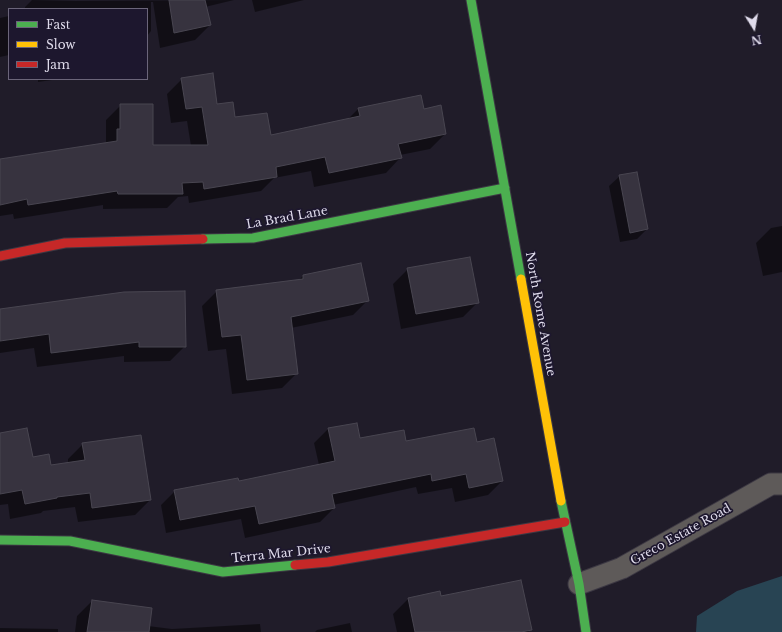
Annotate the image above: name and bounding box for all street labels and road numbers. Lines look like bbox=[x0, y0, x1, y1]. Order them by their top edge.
street label: La Brad Lane bbox=[245, 204, 329, 232]
street label: North Rome Avenue bbox=[522, 251, 558, 377]
street label: Greco Estate Road bbox=[628, 501, 734, 569]
street label: Terra Mar Drive bbox=[231, 542, 331, 566]

